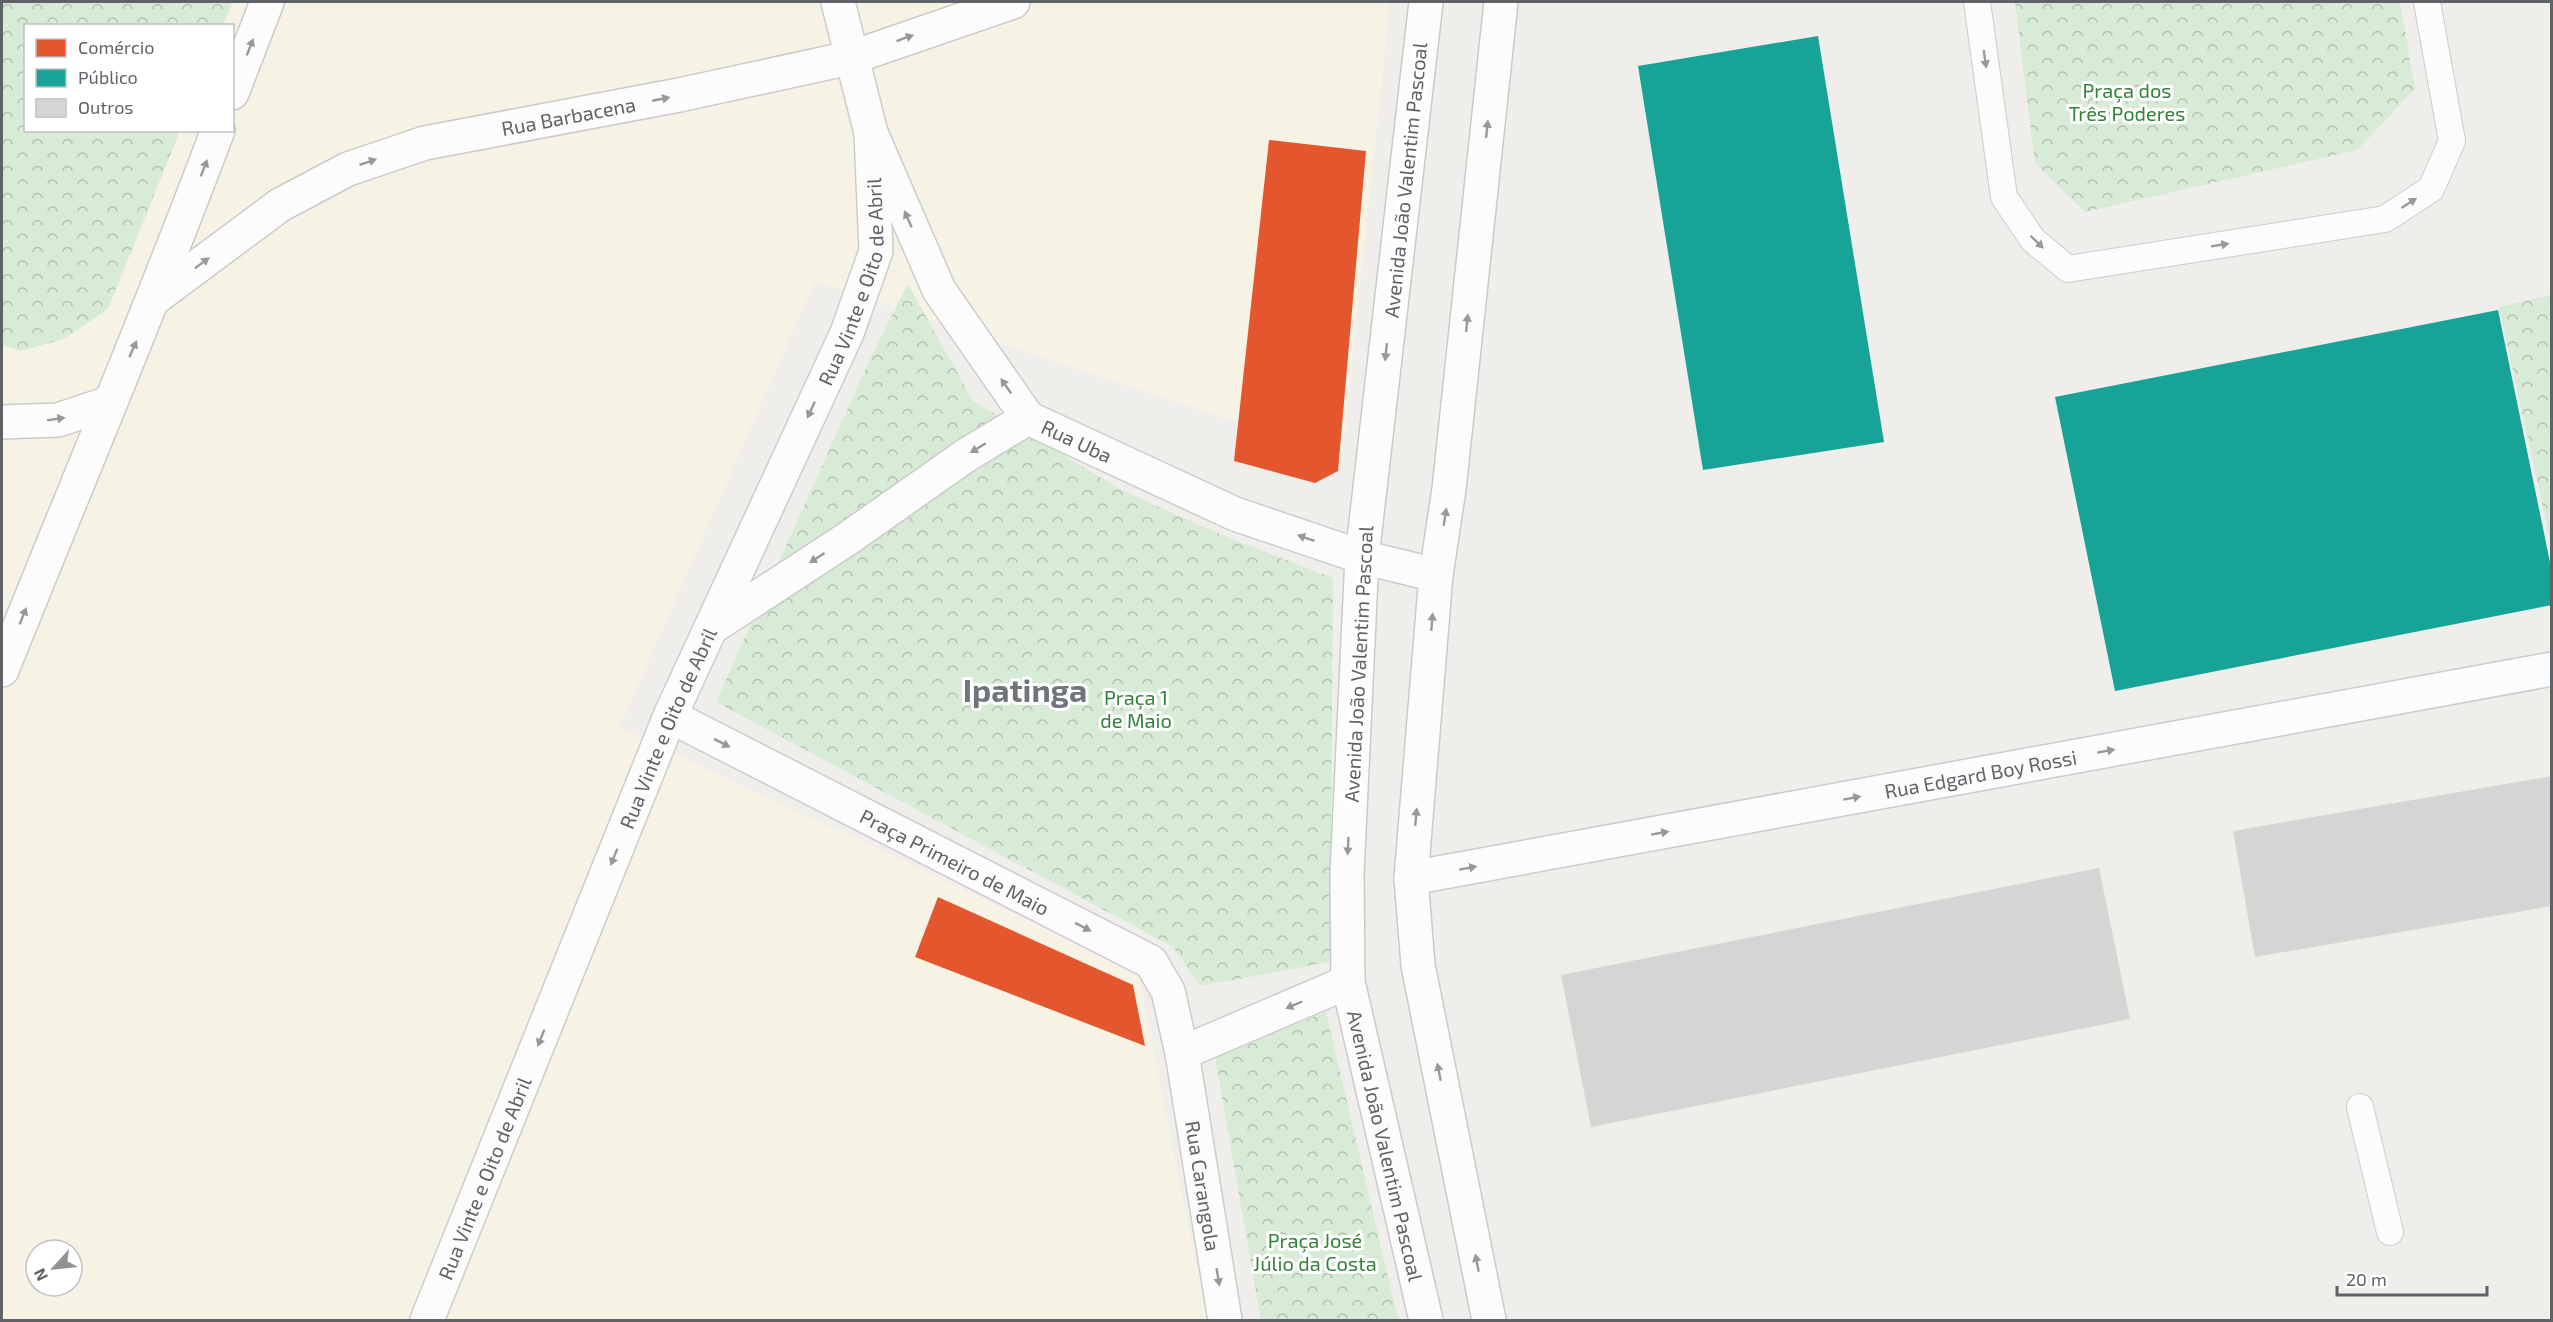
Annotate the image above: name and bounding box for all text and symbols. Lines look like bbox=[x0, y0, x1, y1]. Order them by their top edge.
legend bbox=[24, 24, 234, 132]
one-way arrow bbox=[896, 33, 914, 42]
text: Comércio bbox=[78, 36, 154, 58]
one-way arrow bbox=[245, 38, 255, 56]
street label: Avenida João Valentim Pascoal bbox=[1379, 41, 1431, 319]
one-way arrow bbox=[1980, 50, 1989, 69]
text: Público bbox=[78, 66, 138, 88]
park label: Praça dos Três Poderes bbox=[2069, 78, 2185, 125]
street label: Rua Barbacena bbox=[499, 91, 638, 140]
one-way arrow bbox=[651, 94, 670, 103]
text: Outros bbox=[78, 96, 134, 118]
one-way arrow bbox=[1482, 120, 1492, 139]
one-way arrow bbox=[359, 157, 377, 166]
one-way arrow bbox=[200, 159, 210, 177]
street label: Rua Vinte e Oito de Abril bbox=[813, 177, 888, 389]
one-way arrow bbox=[2400, 198, 2417, 209]
one-way arrow bbox=[903, 209, 913, 227]
one-way arrow bbox=[2030, 235, 2044, 249]
one-way arrow bbox=[2211, 240, 2230, 249]
one-way arrow bbox=[194, 257, 210, 269]
one-way arrow bbox=[1462, 314, 1472, 333]
one-way arrow bbox=[128, 340, 138, 358]
one-way arrow bbox=[1381, 342, 1391, 361]
one-way arrow bbox=[1000, 379, 1012, 395]
one-way arrow bbox=[807, 401, 816, 418]
one-way arrow bbox=[47, 414, 66, 423]
street label: Rua Uba bbox=[1038, 414, 1116, 467]
one-way arrow bbox=[970, 443, 986, 454]
one-way arrow bbox=[1441, 507, 1450, 526]
street label: Avenida João Valentim Pascoal bbox=[1339, 525, 1377, 803]
one-way arrow bbox=[1297, 533, 1315, 542]
one-way arrow bbox=[809, 553, 825, 564]
one-way arrow bbox=[19, 607, 28, 625]
one-way arrow bbox=[1427, 613, 1437, 632]
street label: Rua Vinte e Oito de Abril bbox=[614, 624, 721, 832]
district label: Ipatinga bbox=[963, 670, 1087, 708]
park label: Praça 1 de Maio bbox=[1100, 685, 1172, 732]
one-way arrow bbox=[714, 738, 731, 747]
street label: Rua Edgard Boy Rossi bbox=[1882, 744, 2079, 803]
one-way arrow bbox=[2096, 746, 2115, 755]
one-way arrow bbox=[1843, 793, 1862, 802]
street label: Praça Primeiro de Maio bbox=[856, 803, 1054, 920]
one-way arrow bbox=[1411, 807, 1421, 826]
one-way arrow bbox=[1651, 828, 1670, 837]
one-way arrow bbox=[1344, 837, 1353, 856]
one-way arrow bbox=[608, 848, 618, 866]
one-way arrow bbox=[1459, 863, 1478, 872]
one-way arrow bbox=[1074, 923, 1091, 932]
one-way arrow bbox=[1285, 1000, 1303, 1010]
street label: Avenida João Valentim Pascoal bbox=[1343, 1008, 1429, 1283]
one-way arrow bbox=[536, 1029, 546, 1047]
one-way arrow bbox=[1434, 1062, 1443, 1081]
street label: Rua Vinte e Oito de Abril bbox=[433, 1073, 536, 1283]
street label: Rua Carangola bbox=[1181, 1119, 1226, 1253]
park label: Praça José Júlio da Costa bbox=[1253, 1228, 1377, 1275]
north arrow bbox=[24, 1238, 84, 1298]
one-way arrow bbox=[1472, 1254, 1481, 1273]
scale bar bbox=[2337, 1259, 2487, 1297]
text: N bbox=[29, 1266, 51, 1285]
one-way arrow bbox=[1214, 1268, 1223, 1287]
text: 20 m bbox=[2346, 1268, 2387, 1290]

